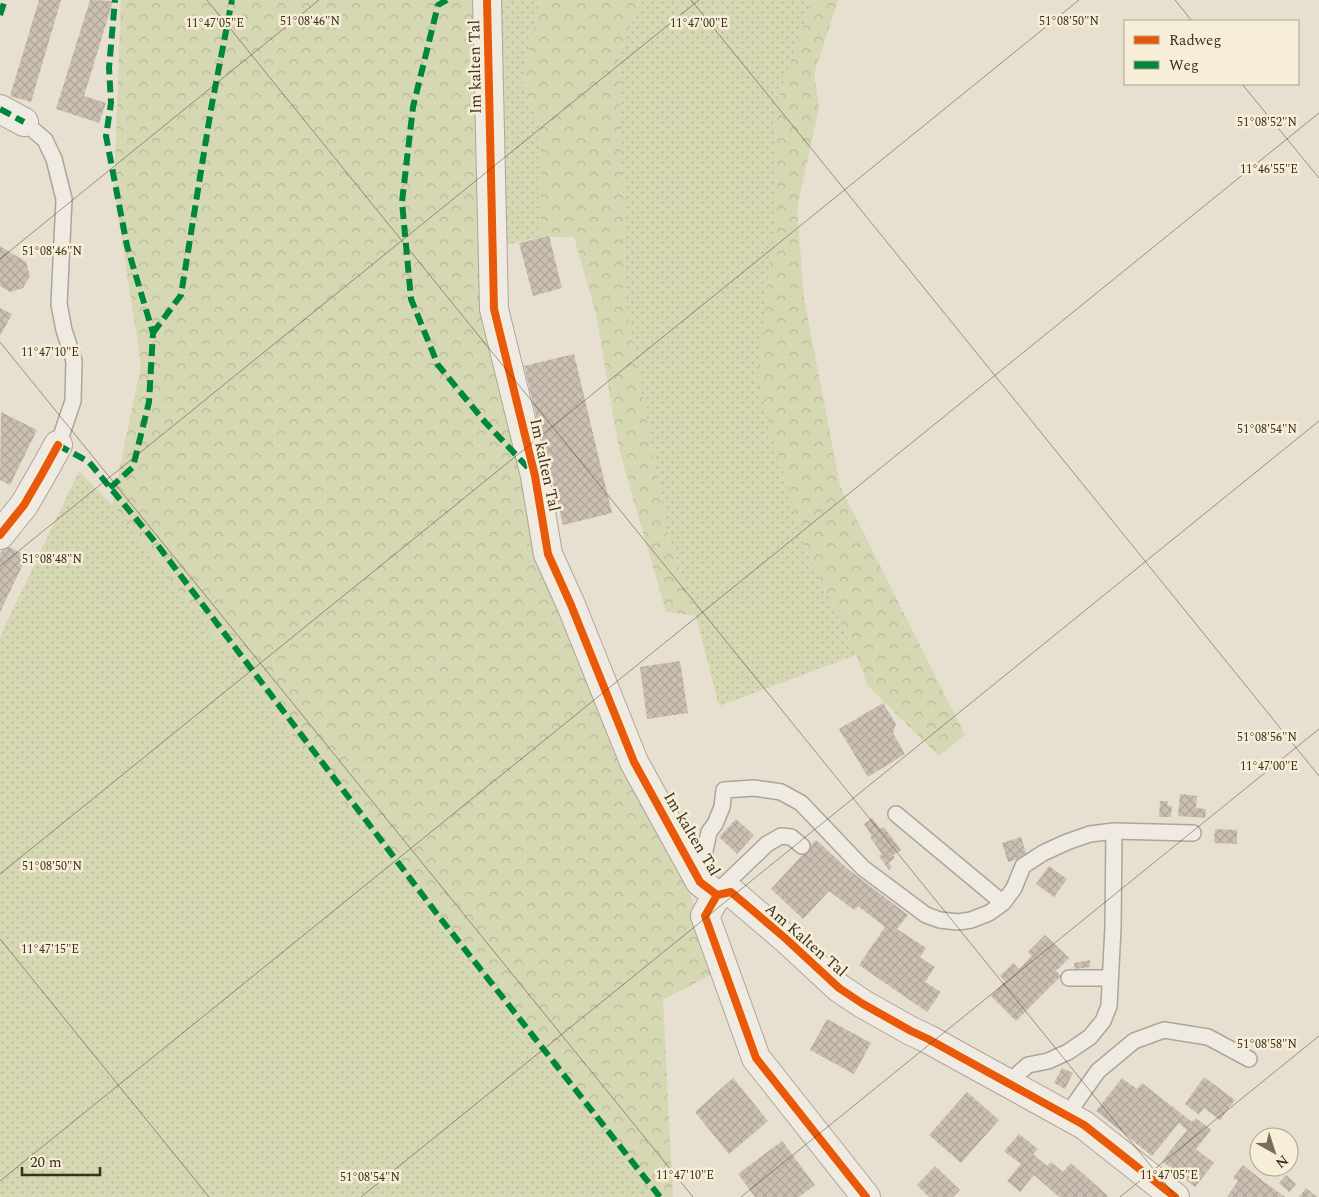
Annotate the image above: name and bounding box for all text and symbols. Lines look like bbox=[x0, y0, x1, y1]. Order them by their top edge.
text: 51°08'46"N bbox=[280, 12, 340, 31]
text: 51°08'50"N bbox=[1039, 12, 1099, 31]
text: 11°47'05"E bbox=[186, 14, 244, 33]
text: 11°47'00"E bbox=[670, 14, 728, 33]
street label: Im kalten Tal bbox=[462, 20, 488, 114]
legend bbox=[1124, 20, 1299, 85]
text: Radweg bbox=[1169, 29, 1222, 52]
text: Weg bbox=[1169, 54, 1199, 77]
text: 51°08'52"N bbox=[1237, 113, 1297, 132]
text: 11°46'55"E bbox=[1240, 160, 1298, 179]
text: 51°08'46"N bbox=[22, 242, 82, 261]
text: 11°47'10"E bbox=[21, 343, 79, 362]
street label: Im kalten Tal bbox=[523, 416, 567, 514]
text: 51°08'54"N bbox=[1237, 420, 1297, 439]
text: 51°08'48"N bbox=[22, 550, 82, 569]
text: 51°08'56"N bbox=[1237, 728, 1297, 747]
text: 11°47'00"E bbox=[1240, 757, 1298, 776]
street label: Im kalten Tal bbox=[657, 787, 727, 881]
text: 51°08'50"N bbox=[22, 857, 82, 876]
street label: Am Kalten Tal bbox=[759, 897, 853, 983]
text: 11°47'15"E bbox=[21, 940, 79, 959]
text: 51°08'58"N bbox=[1237, 1035, 1297, 1054]
north arrow bbox=[1249, 1127, 1299, 1177]
scale bar bbox=[22, 1144, 100, 1176]
text: N bbox=[1271, 1150, 1293, 1173]
text: 20 m bbox=[30, 1151, 62, 1174]
text: 11°47'10"E bbox=[656, 1166, 714, 1185]
text: 11°47'05"E bbox=[1140, 1166, 1198, 1185]
text: 51°08'54"N bbox=[340, 1168, 400, 1187]

